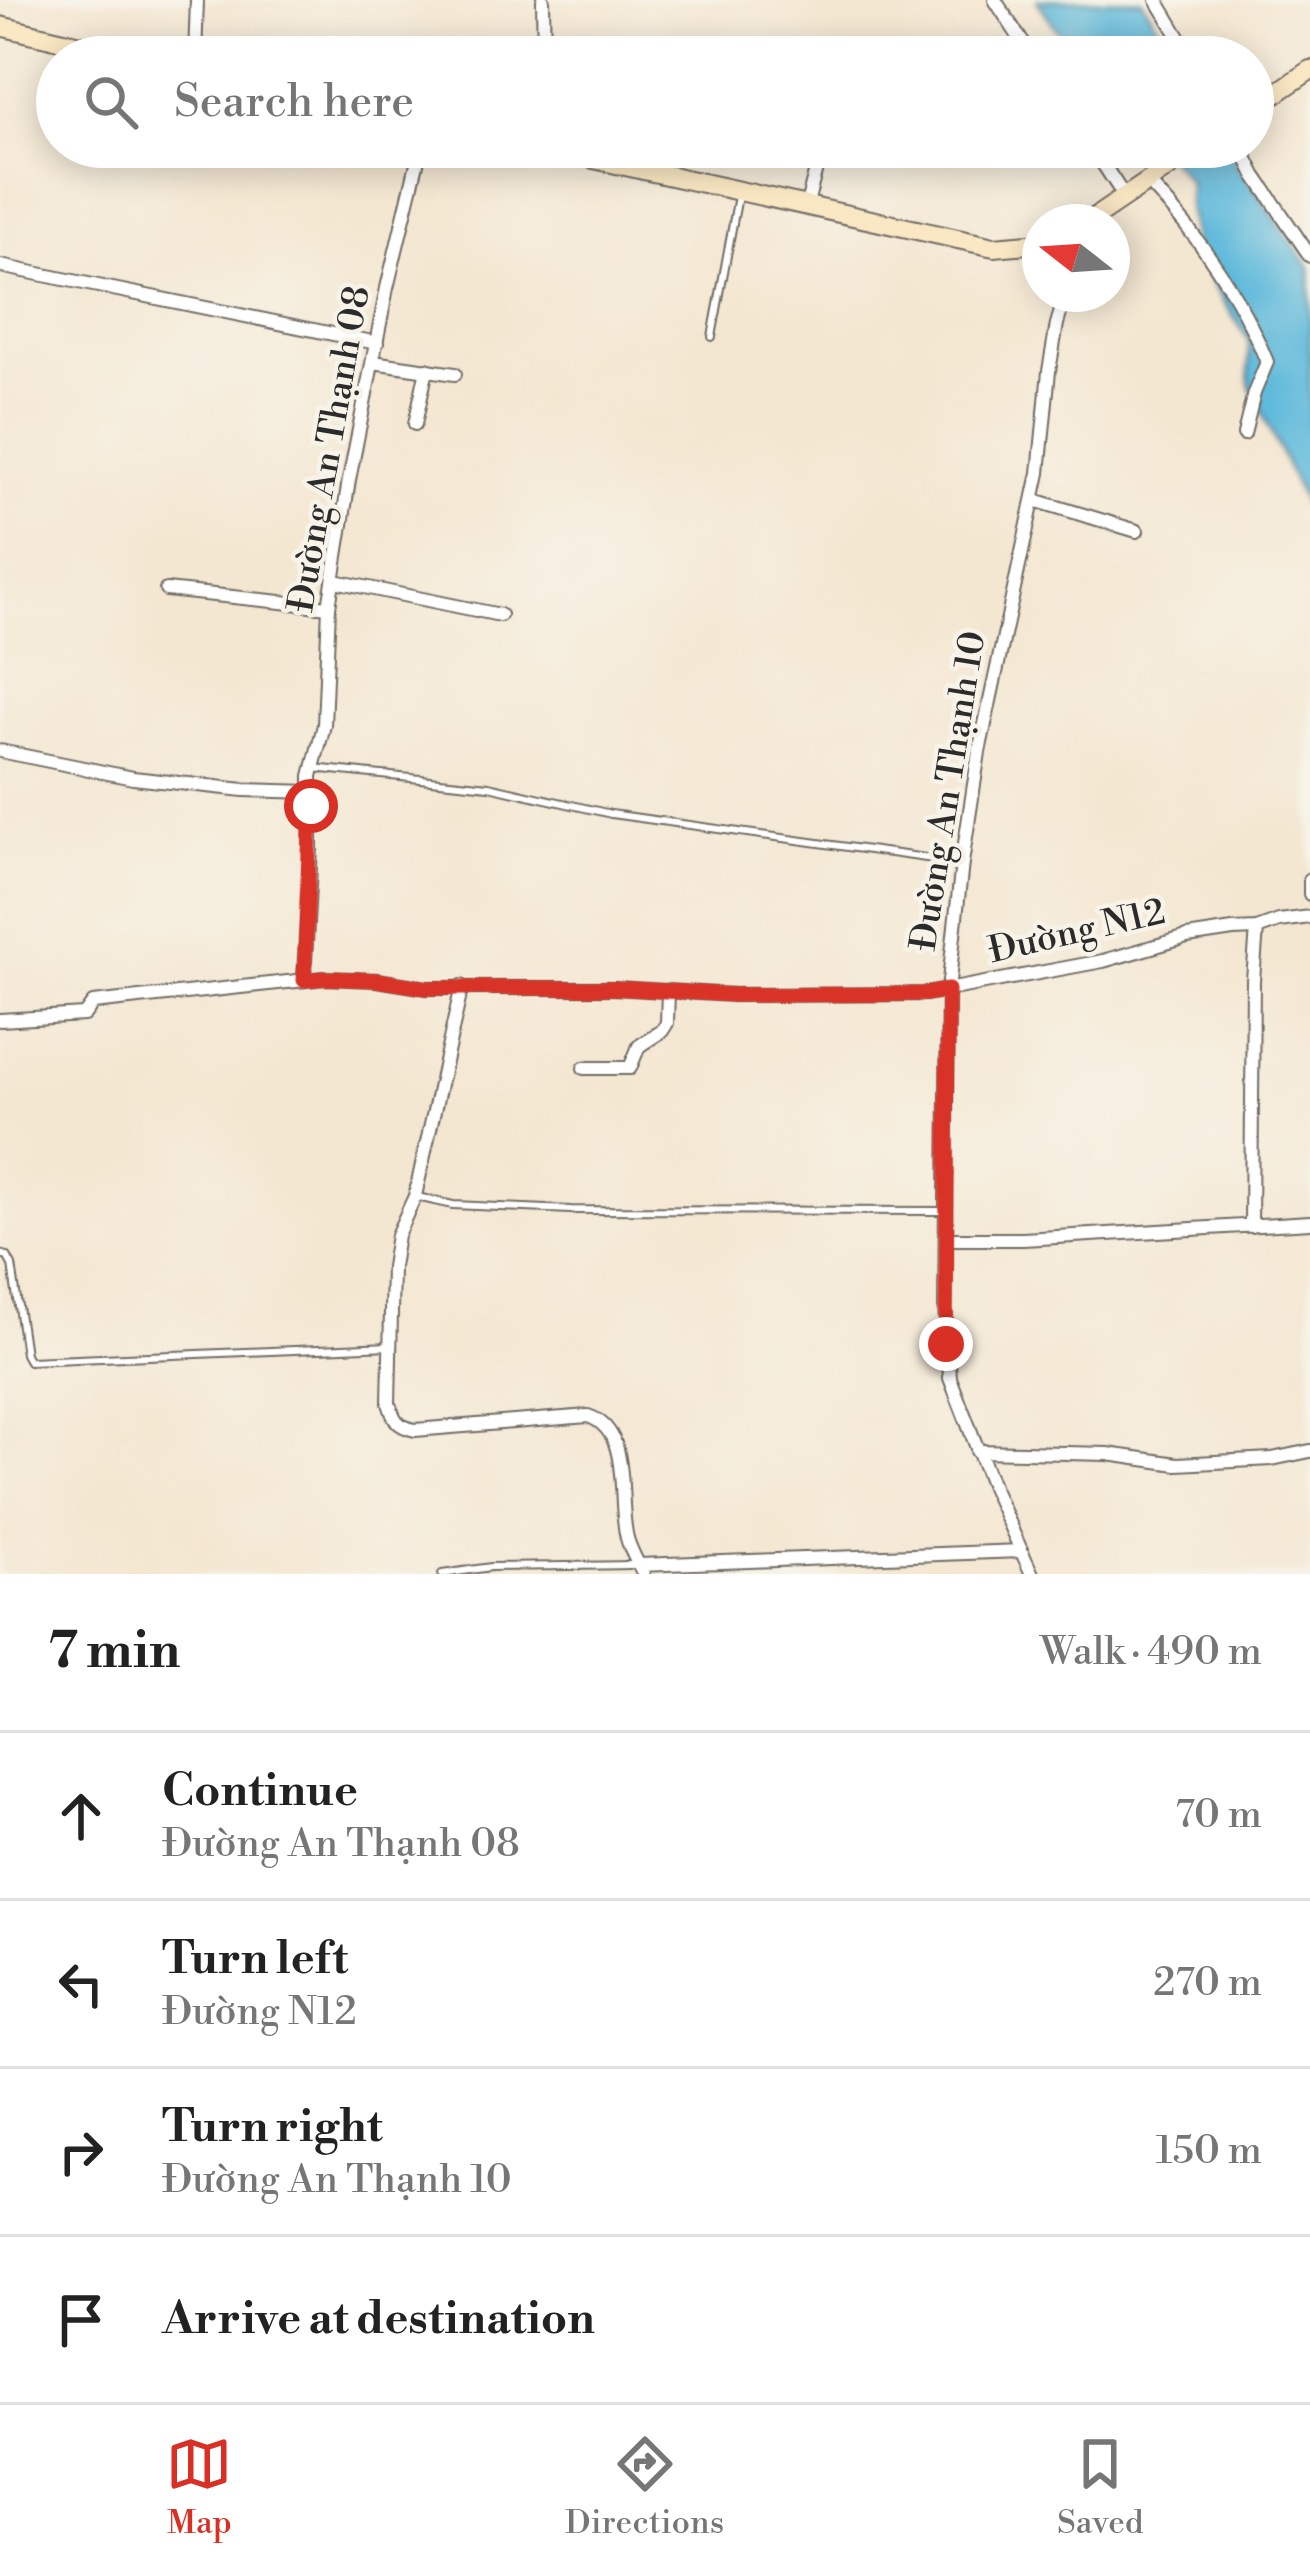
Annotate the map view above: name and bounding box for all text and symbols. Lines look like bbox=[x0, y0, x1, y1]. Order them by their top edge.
search box bbox=[36, 36, 1274, 168]
icon: search bbox=[78, 69, 144, 135]
text: Search here bbox=[174, 74, 414, 131]
north arrow bbox=[1022, 204, 1130, 312]
street label: Đường An Thạnh 08 bbox=[279, 282, 381, 616]
street label: Đường An Thạnh 10 bbox=[902, 628, 996, 954]
route start bbox=[284, 779, 338, 833]
street label: Đường N12 bbox=[984, 890, 1170, 974]
route end bbox=[919, 1317, 973, 1371]
text: 7 min bbox=[48, 1620, 180, 1684]
text: Walk · 490 m bbox=[1040, 1628, 1262, 1677]
text: Continue bbox=[162, 1763, 358, 1820]
icon: ahead bbox=[48, 1783, 114, 1849]
text: 70 m bbox=[1175, 1791, 1262, 1840]
text: Đường An Thạnh 08 bbox=[162, 1820, 520, 1869]
text: Turn left bbox=[162, 1931, 348, 1988]
icon: left bbox=[48, 1951, 114, 2017]
text: 270 m bbox=[1153, 1959, 1262, 2008]
text: Đường N12 bbox=[162, 1988, 357, 2037]
text: Turn right bbox=[162, 2099, 383, 2156]
icon: right bbox=[48, 2119, 114, 2185]
text: 150 m bbox=[1156, 2127, 1262, 2176]
text: Đường An Thạnh 10 bbox=[162, 2156, 512, 2205]
icon: arrive bbox=[48, 2287, 114, 2353]
text: Arrive at destination bbox=[162, 2291, 595, 2348]
tab: Map bbox=[166, 2431, 232, 2544]
tab: Directions bbox=[565, 2431, 724, 2544]
tab: Saved bbox=[1057, 2431, 1144, 2544]

